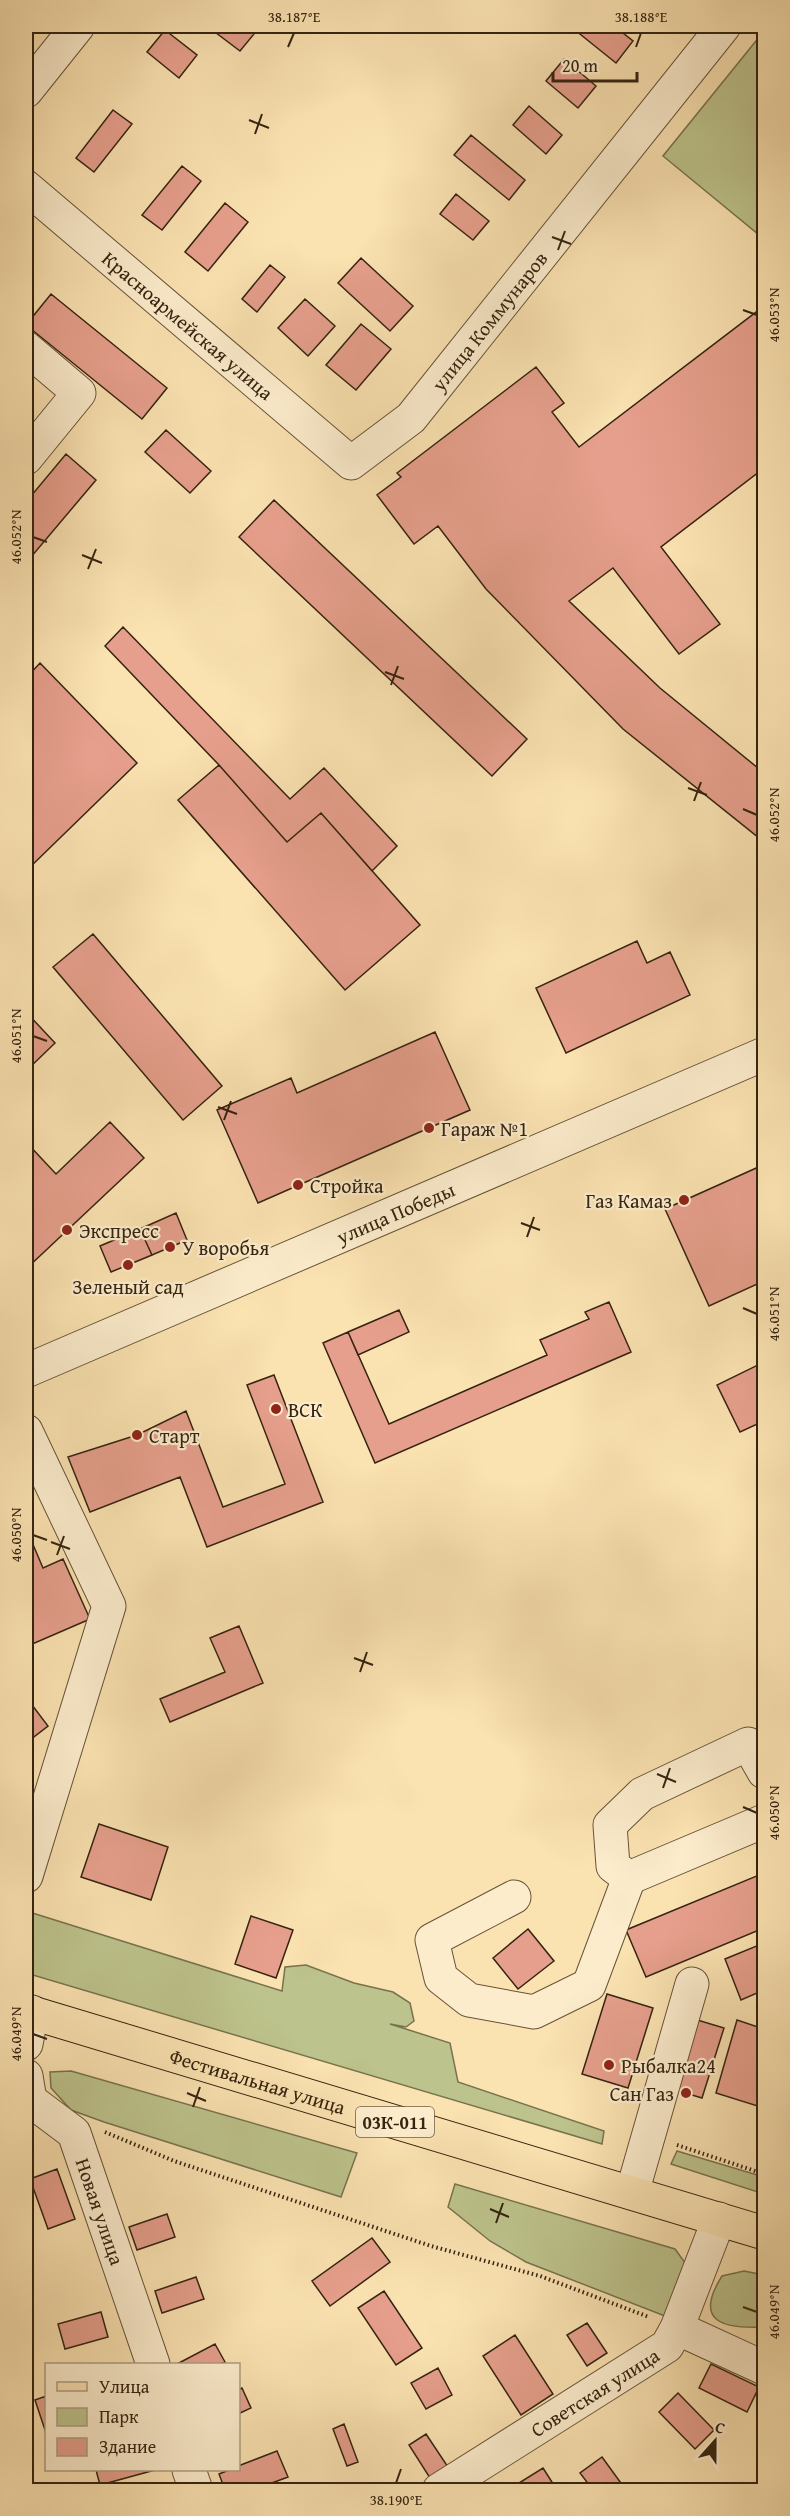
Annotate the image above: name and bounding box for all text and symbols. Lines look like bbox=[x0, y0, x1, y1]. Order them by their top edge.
text: 38.187°E bbox=[268, 6, 321, 27]
text: 38.188°E bbox=[615, 6, 668, 27]
scale bar bbox=[553, 45, 637, 83]
text: 20 m bbox=[562, 52, 598, 79]
street label: Красноармейская улица bbox=[96, 244, 281, 406]
street label: улица Коммунаров bbox=[423, 244, 554, 398]
text: 46.053°N bbox=[763, 287, 784, 342]
text: 46.052°N bbox=[5, 509, 26, 564]
text: 46.052°N bbox=[763, 787, 784, 842]
text: 46.051°N bbox=[5, 1008, 26, 1063]
place label: Гараж №1 bbox=[441, 1114, 528, 1143]
marker: Гараж №1 bbox=[422, 1121, 436, 1135]
place label: Стройка bbox=[310, 1171, 384, 1200]
street label: улица Победы bbox=[331, 1174, 459, 1251]
marker: Стройка bbox=[291, 1178, 305, 1192]
place label: Газ Камаз bbox=[585, 1186, 672, 1215]
marker: Газ Камаз bbox=[677, 1193, 691, 1207]
place label: Экспресс bbox=[79, 1216, 159, 1245]
marker: Экспресс bbox=[60, 1223, 74, 1237]
place label: У воробья bbox=[182, 1233, 269, 1262]
marker: У воробья bbox=[163, 1240, 177, 1254]
marker: Зеленый сад bbox=[121, 1258, 135, 1272]
place label: Зеленый сад bbox=[72, 1272, 184, 1301]
text: 46.051°N bbox=[763, 1286, 784, 1341]
place label: ВСК bbox=[288, 1395, 323, 1424]
marker: ВСК bbox=[269, 1402, 283, 1416]
place label: Старт bbox=[149, 1421, 200, 1450]
marker: Старт bbox=[130, 1428, 144, 1442]
text: 46.050°N bbox=[5, 1507, 26, 1562]
text: 46.050°N bbox=[763, 1785, 784, 1840]
text: 46.049°N bbox=[5, 2006, 26, 2061]
street label: Фестивальная улица bbox=[166, 2041, 350, 2121]
place label: Рыбалка24 bbox=[621, 2051, 716, 2080]
marker: Рыбалка24 bbox=[602, 2058, 616, 2072]
place label: Сан Газ bbox=[610, 2079, 674, 2108]
marker: Сан Газ bbox=[679, 2086, 693, 2100]
road number: 03К-011 bbox=[356, 2107, 434, 2137]
street label: Новая улица bbox=[69, 2154, 133, 2269]
text: 46.049°N bbox=[763, 2284, 784, 2339]
street label: Советская улица bbox=[525, 2340, 665, 2443]
legend bbox=[45, 2363, 240, 2471]
text: Улица bbox=[99, 2373, 150, 2400]
text: Парк bbox=[99, 2403, 139, 2430]
north arrow bbox=[685, 2411, 745, 2471]
text: С bbox=[712, 2414, 729, 2440]
text: Здание bbox=[99, 2433, 156, 2460]
text: 38.190°E bbox=[370, 2489, 423, 2510]

